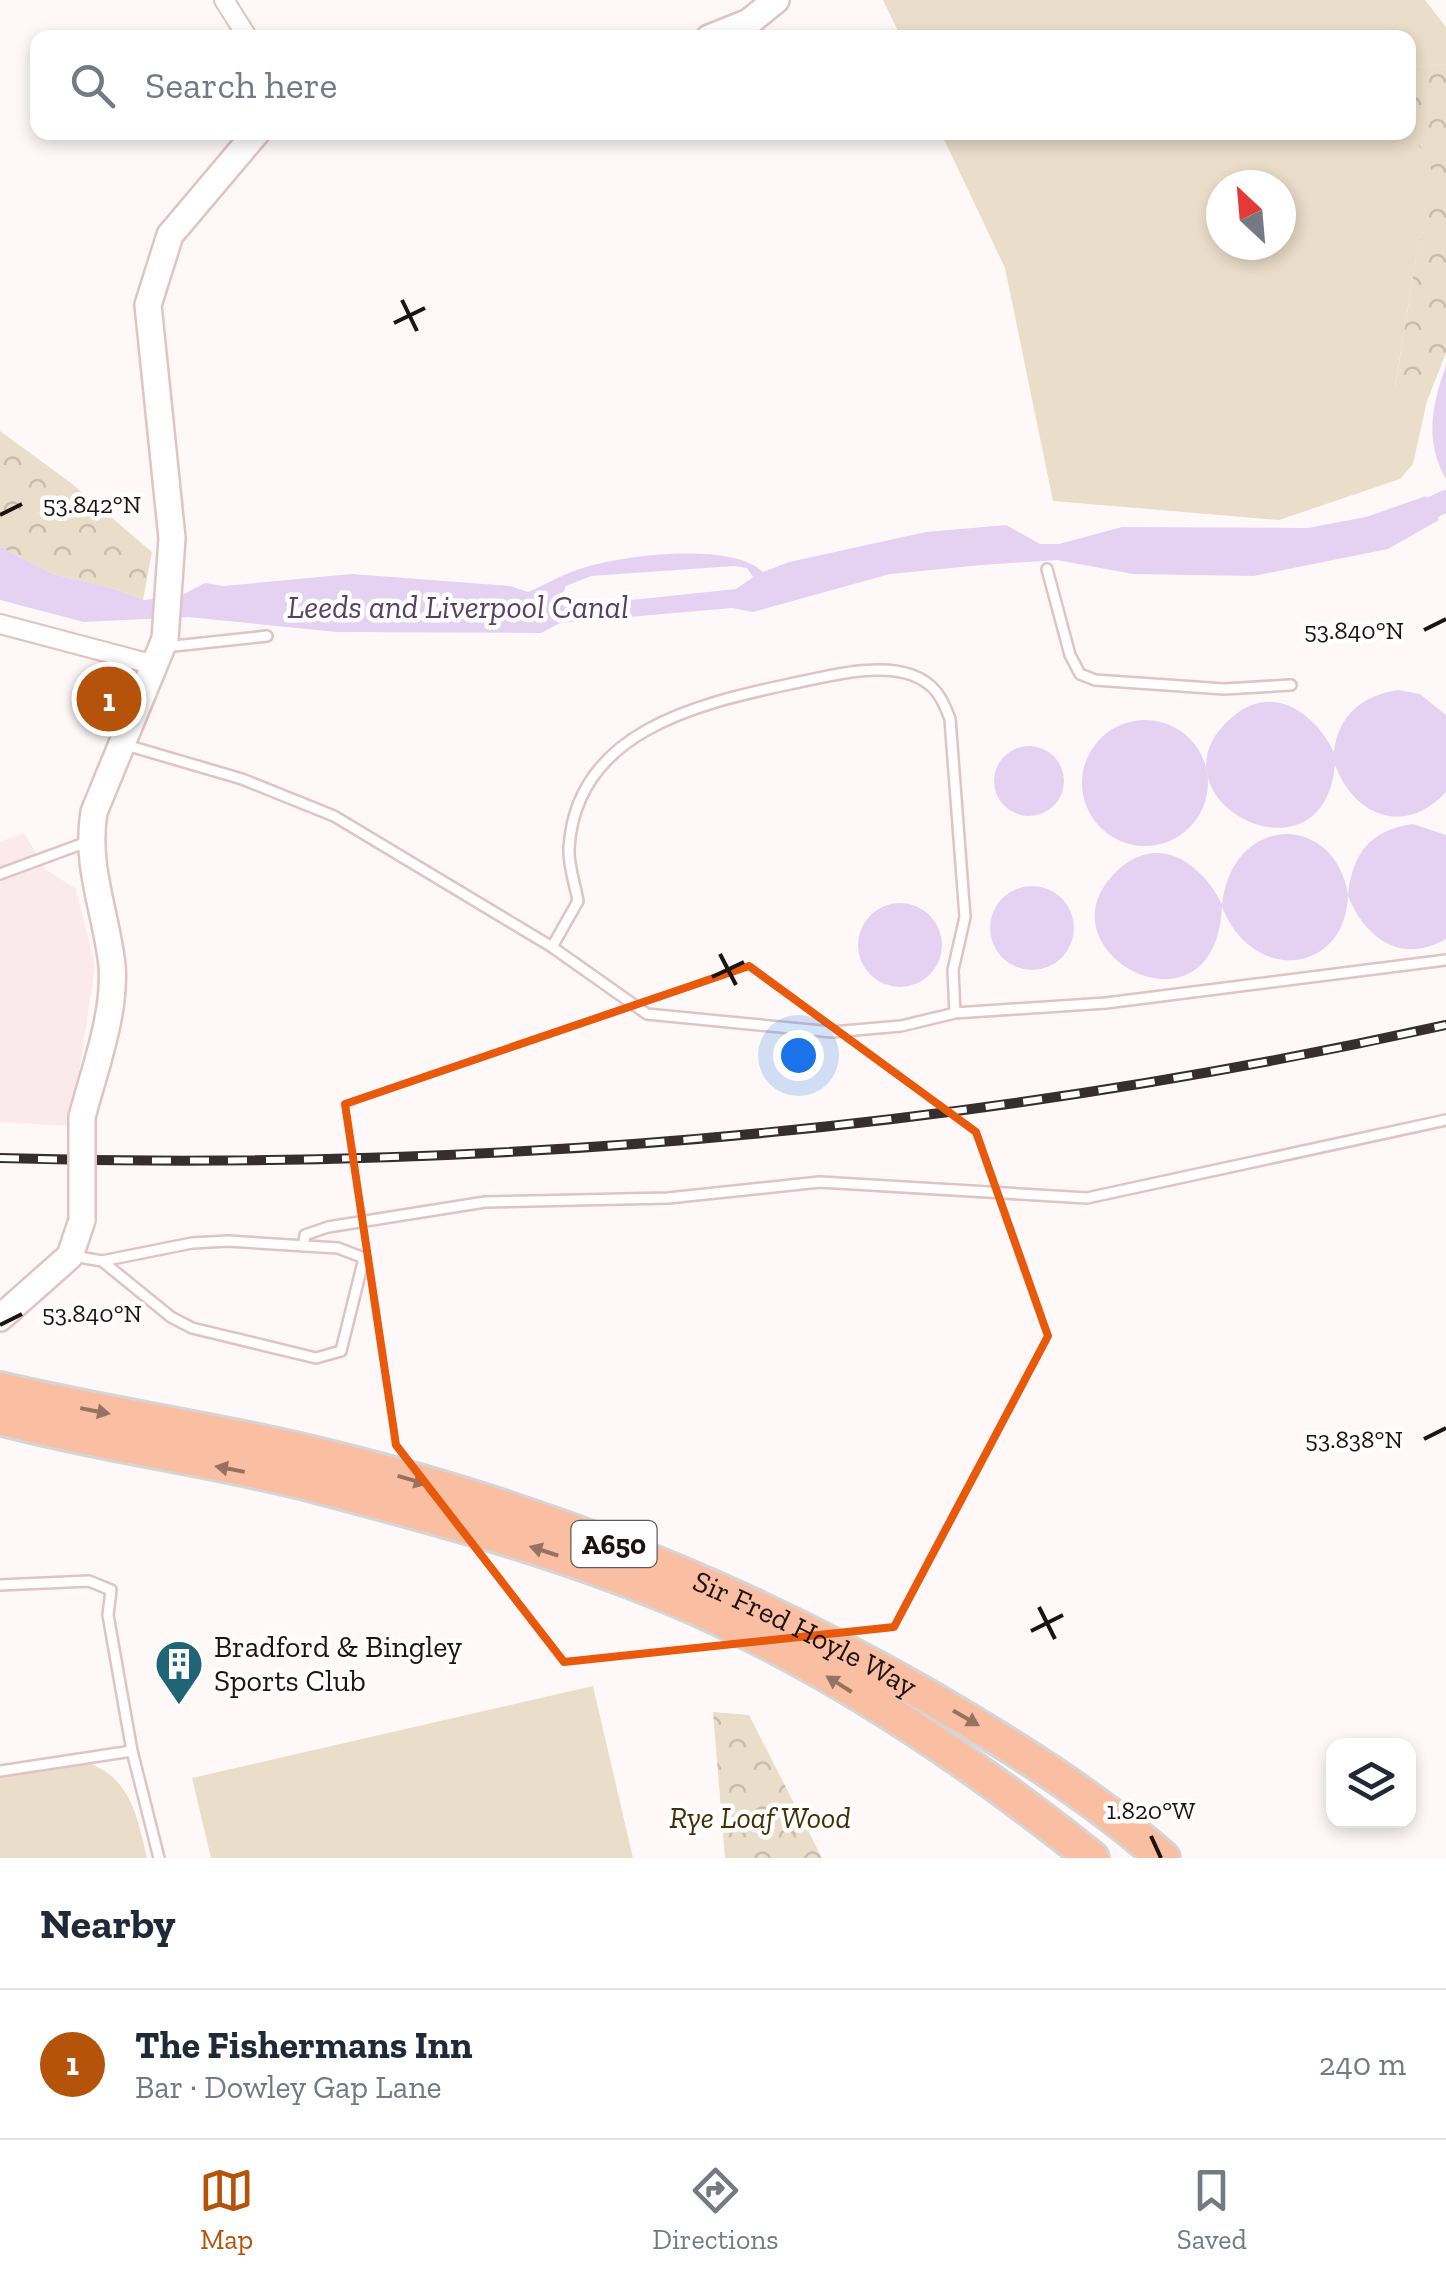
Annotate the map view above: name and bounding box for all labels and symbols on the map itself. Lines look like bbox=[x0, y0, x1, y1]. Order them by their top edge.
north arrow bbox=[1206, 170, 1296, 260]
text: 53.842°N bbox=[43, 489, 141, 519]
water label: Leeds and Liverpool Canal bbox=[287, 588, 629, 626]
text: 53.840°N bbox=[1304, 615, 1404, 645]
pin: 1 bbox=[76, 662, 142, 736]
your location bbox=[773, 1030, 824, 1081]
text: 53.840°N bbox=[42, 1298, 142, 1328]
one-way arrow bbox=[80, 1404, 111, 1419]
text: 53.838°N bbox=[1305, 1424, 1403, 1454]
one-way arrow bbox=[214, 1460, 245, 1476]
one-way arrow bbox=[397, 1472, 428, 1488]
road number: A650 bbox=[572, 1521, 656, 1567]
one-way arrow bbox=[528, 1542, 558, 1557]
street label: Sir Fred Hoyle Way bbox=[688, 1563, 924, 1705]
place label: Bradford & Bingley Sports Club bbox=[214, 1629, 463, 1699]
building icon: Bradford & Bingley Sports Club bbox=[153, 1638, 205, 1706]
one-way arrow bbox=[825, 1676, 853, 1693]
one-way arrow bbox=[951, 1710, 980, 1727]
text: 1.820°W bbox=[1107, 1795, 1196, 1825]
park label: Rye Loaf Wood bbox=[669, 1800, 851, 1836]

